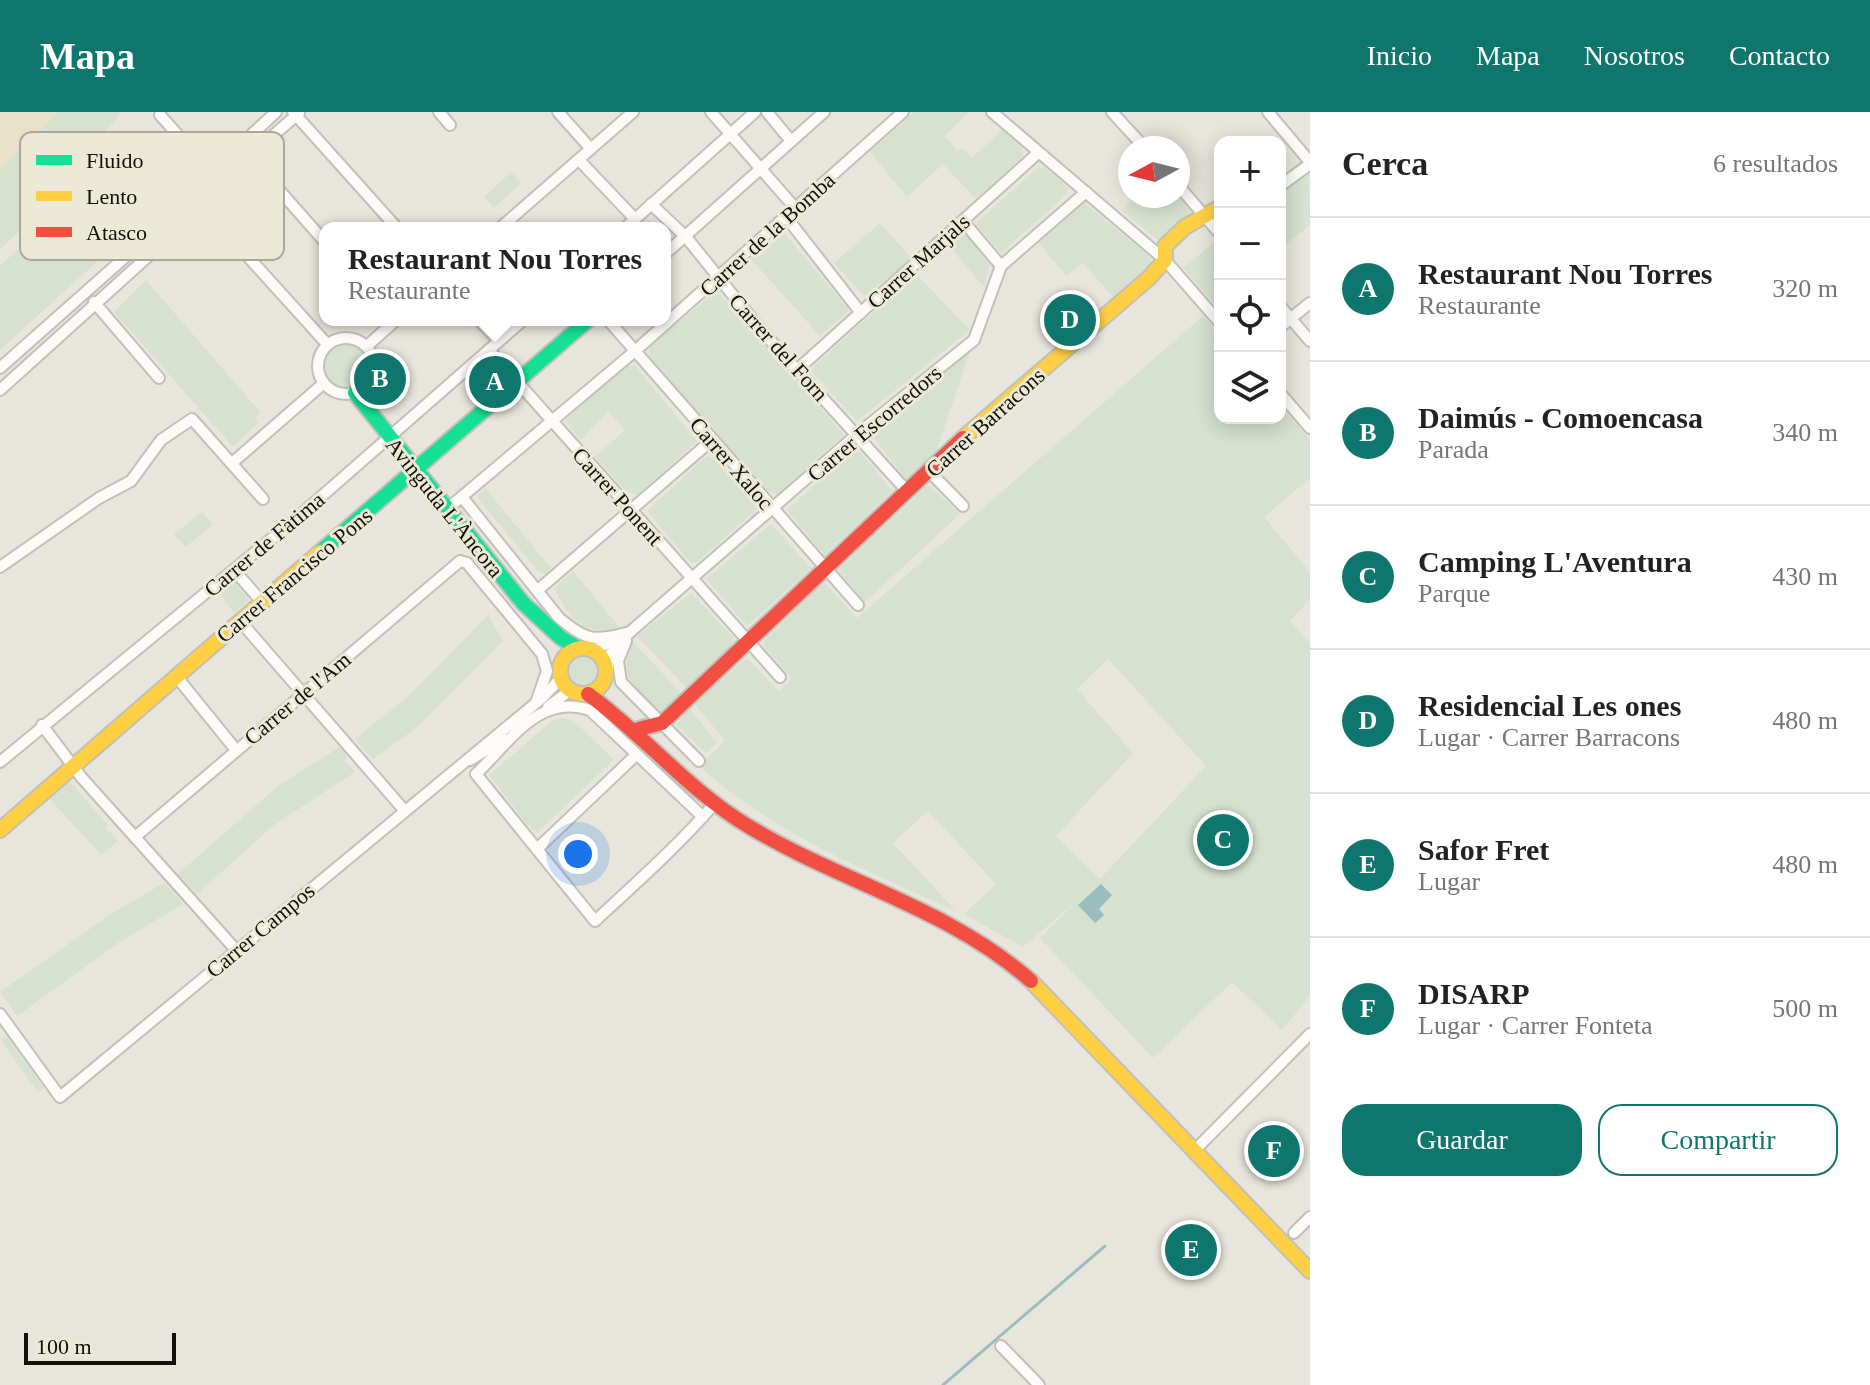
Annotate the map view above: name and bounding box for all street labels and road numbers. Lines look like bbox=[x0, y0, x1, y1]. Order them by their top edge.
street label: Carrer de la Bomba bbox=[695, 167, 840, 301]
street label: Carrer Marjals bbox=[862, 209, 975, 314]
street label: Carrer del Forn bbox=[724, 289, 833, 406]
street label: Carrer Escorredors bbox=[802, 360, 946, 487]
street label: Carrer Barracons bbox=[921, 363, 1050, 482]
street label: Carrer Xaloc bbox=[685, 412, 779, 515]
street label: Avinguda L'Àncora bbox=[381, 432, 509, 582]
street label: Carrer Ponent bbox=[567, 442, 668, 550]
street label: Carrer de Fàtima bbox=[199, 487, 330, 602]
street label: Carrer Francisco Pons bbox=[211, 503, 377, 648]
street label: Carrer de l'Am bbox=[239, 647, 356, 750]
street label: Carrer Campos bbox=[201, 878, 320, 983]

